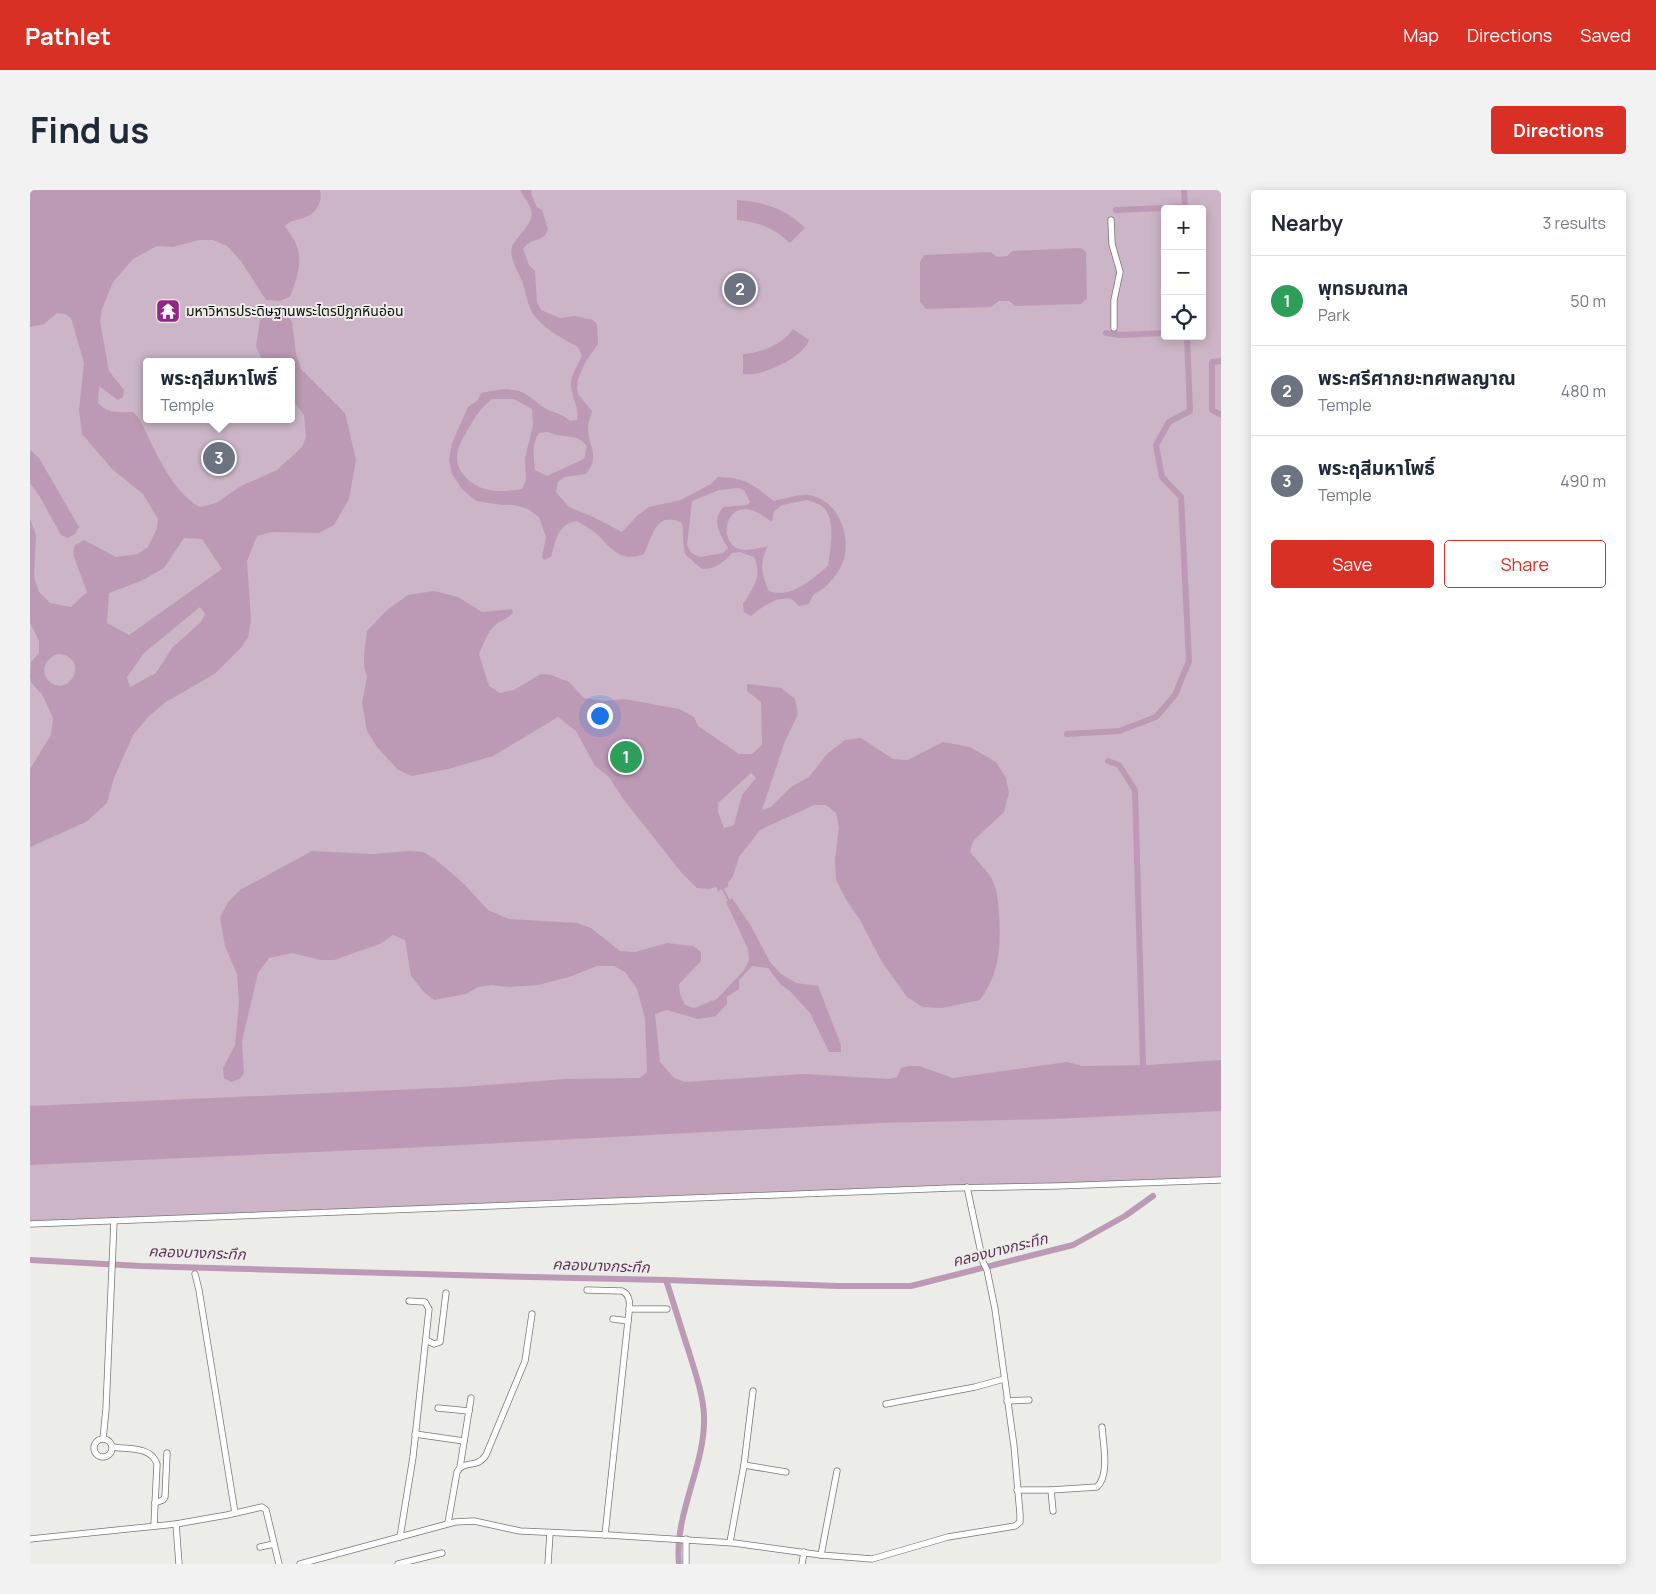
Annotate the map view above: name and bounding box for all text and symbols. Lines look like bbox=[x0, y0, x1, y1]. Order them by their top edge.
text: Pathlet bbox=[25, 19, 111, 52]
text: Map bbox=[1403, 23, 1439, 47]
text: Directions bbox=[1467, 23, 1552, 47]
text: Saved bbox=[1580, 23, 1631, 47]
text: Find us bbox=[30, 106, 149, 154]
button: Directions bbox=[1491, 106, 1626, 154]
map controls bbox=[1161, 205, 1206, 340]
button: + bbox=[1161, 205, 1206, 250]
text: Nearby bbox=[1271, 209, 1343, 237]
text: 3 results bbox=[1543, 212, 1606, 234]
button: − bbox=[1161, 250, 1206, 295]
pin: 2 bbox=[724, 270, 756, 308]
text: พุทธมณฑล bbox=[1318, 275, 1408, 301]
text: 1 bbox=[1283, 290, 1291, 312]
text: 50 m bbox=[1570, 290, 1606, 312]
button: locate bbox=[1161, 295, 1206, 340]
temple icon: มหาวิหารประดิษฐานพระไตรปิฏกหินอ่อน bbox=[155, 298, 181, 324]
place label: มหาวิหารประดิษฐานพระไตรปิฏกหินอ่อน bbox=[186, 301, 404, 320]
text: Park bbox=[1318, 304, 1350, 326]
popup bbox=[143, 358, 295, 423]
text: พระฤสีมหาโพธิ์ bbox=[161, 365, 277, 391]
text: พระศรีศากยะทศพลญาณ bbox=[1318, 365, 1516, 391]
text: 2 bbox=[1282, 380, 1292, 402]
text: 480 m bbox=[1561, 380, 1606, 402]
text: Temple bbox=[161, 394, 214, 416]
text: Temple bbox=[1318, 394, 1372, 416]
pin: 3 bbox=[203, 439, 235, 477]
text: พระฤสีมหาโพธิ์ bbox=[1318, 455, 1435, 481]
text: 3 bbox=[1282, 470, 1292, 492]
text: 490 m bbox=[1560, 470, 1606, 492]
text: Temple bbox=[1318, 484, 1372, 506]
button: Save bbox=[1271, 540, 1434, 588]
button: Share bbox=[1444, 540, 1606, 588]
your location bbox=[587, 703, 613, 729]
pin: 1 bbox=[610, 738, 642, 776]
water label: คลองบางกระทึก bbox=[950, 1227, 1051, 1271]
water label: คลองบางกระทึก bbox=[148, 1240, 247, 1265]
water label: คลองบางกระทึก bbox=[552, 1253, 651, 1278]

